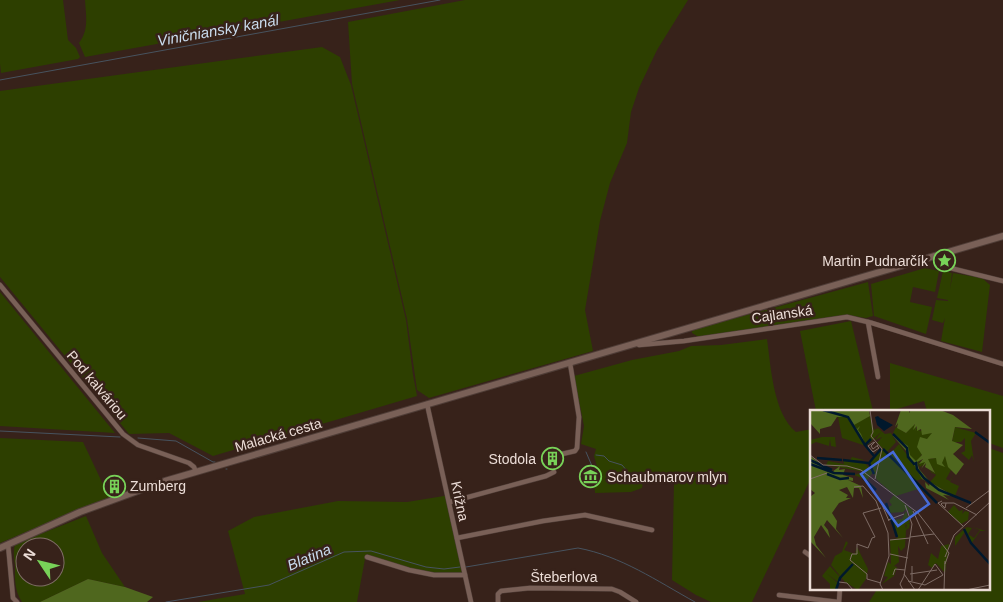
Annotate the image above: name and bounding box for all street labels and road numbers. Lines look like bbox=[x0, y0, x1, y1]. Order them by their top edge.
street label: Cajlanská bbox=[750, 302, 814, 326]
street label: Pod kalváriou bbox=[64, 347, 130, 423]
street label: Malacká cesta bbox=[233, 415, 323, 455]
street label: Krížna bbox=[448, 480, 472, 523]
street label: Šteberlova bbox=[531, 569, 598, 585]

